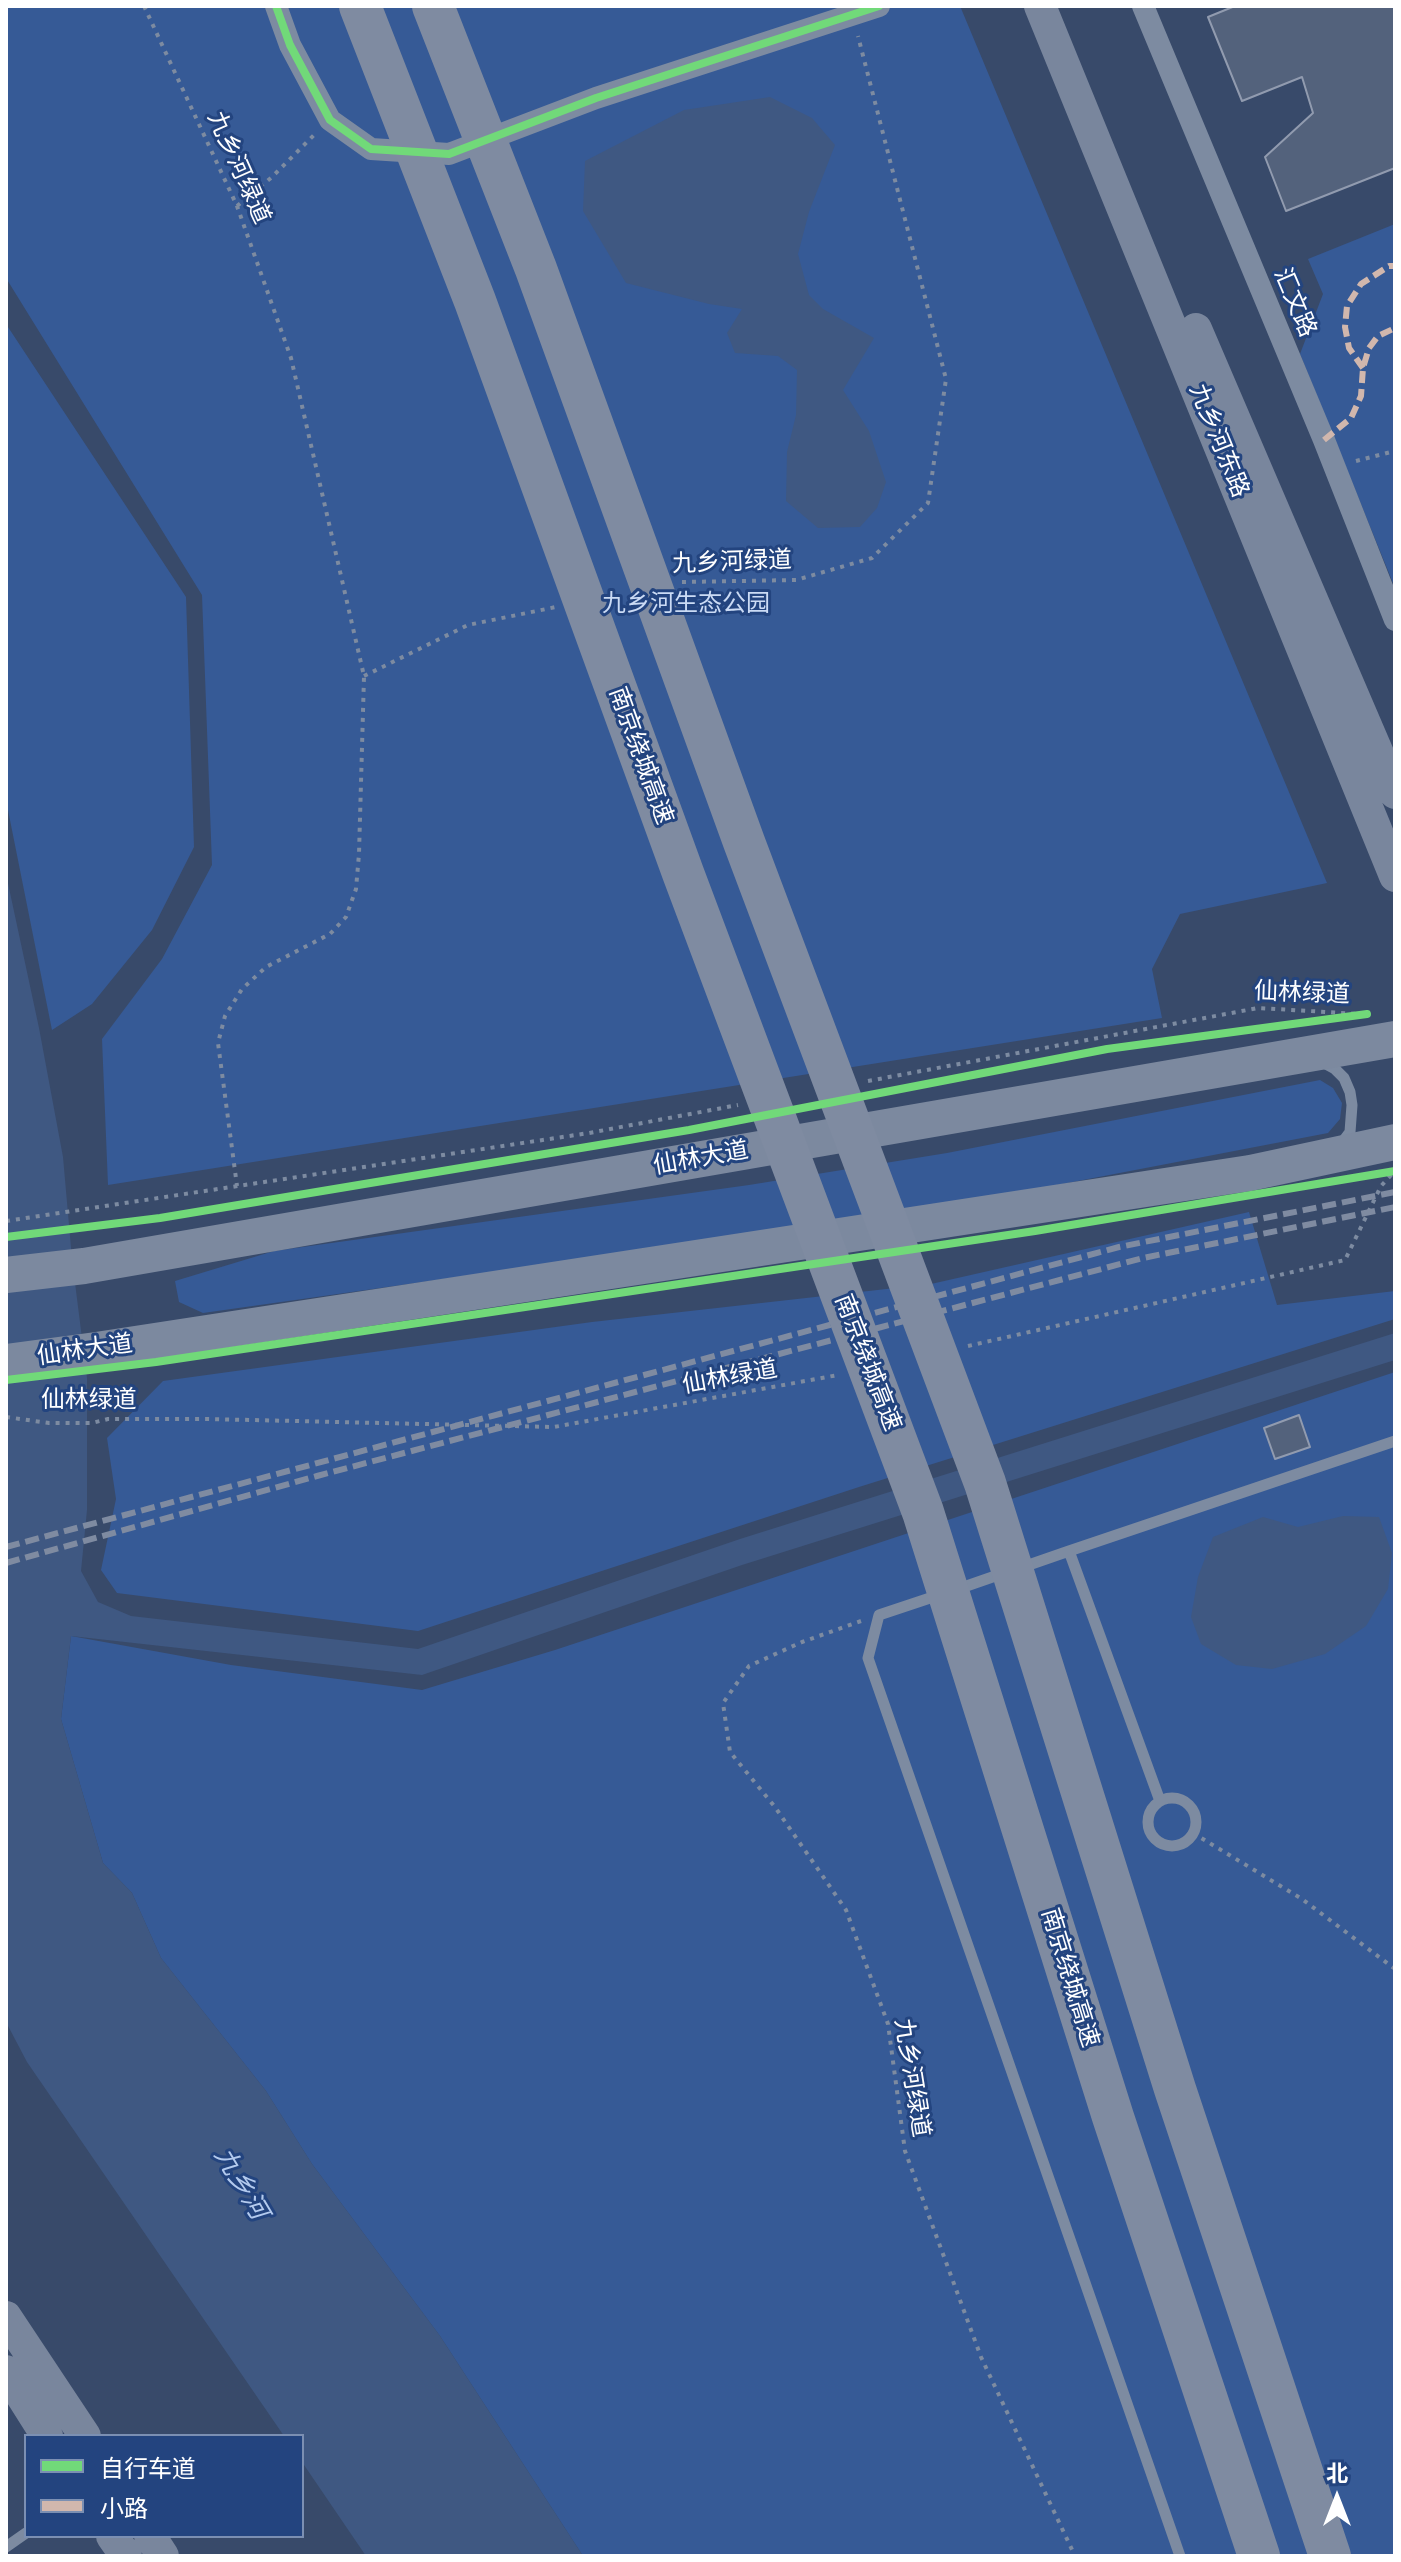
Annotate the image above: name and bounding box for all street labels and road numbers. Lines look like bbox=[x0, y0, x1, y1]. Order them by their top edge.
street label: 九乡河绿道 bbox=[200, 107, 276, 229]
street label: 汇文路 bbox=[1267, 264, 1321, 342]
street label: 九乡河东路 bbox=[1182, 380, 1254, 502]
street label: 九乡河绿道 bbox=[672, 547, 792, 579]
street label: 南京绕城高速 bbox=[602, 683, 678, 829]
street label: 仙林绿道 bbox=[1254, 978, 1350, 1010]
street label: 仙林大道 bbox=[651, 1136, 751, 1182]
street label: 南京绕城高速 bbox=[828, 1291, 906, 1435]
street label: 仙林大道 bbox=[35, 1330, 135, 1372]
street label: 仙林绿道 bbox=[680, 1355, 780, 1401]
street label: 仙林绿道 bbox=[41, 1387, 137, 1415]
street label: 南京绕城高速 bbox=[1034, 1905, 1104, 2051]
street label: 九乡河绿道 bbox=[887, 2016, 935, 2140]

